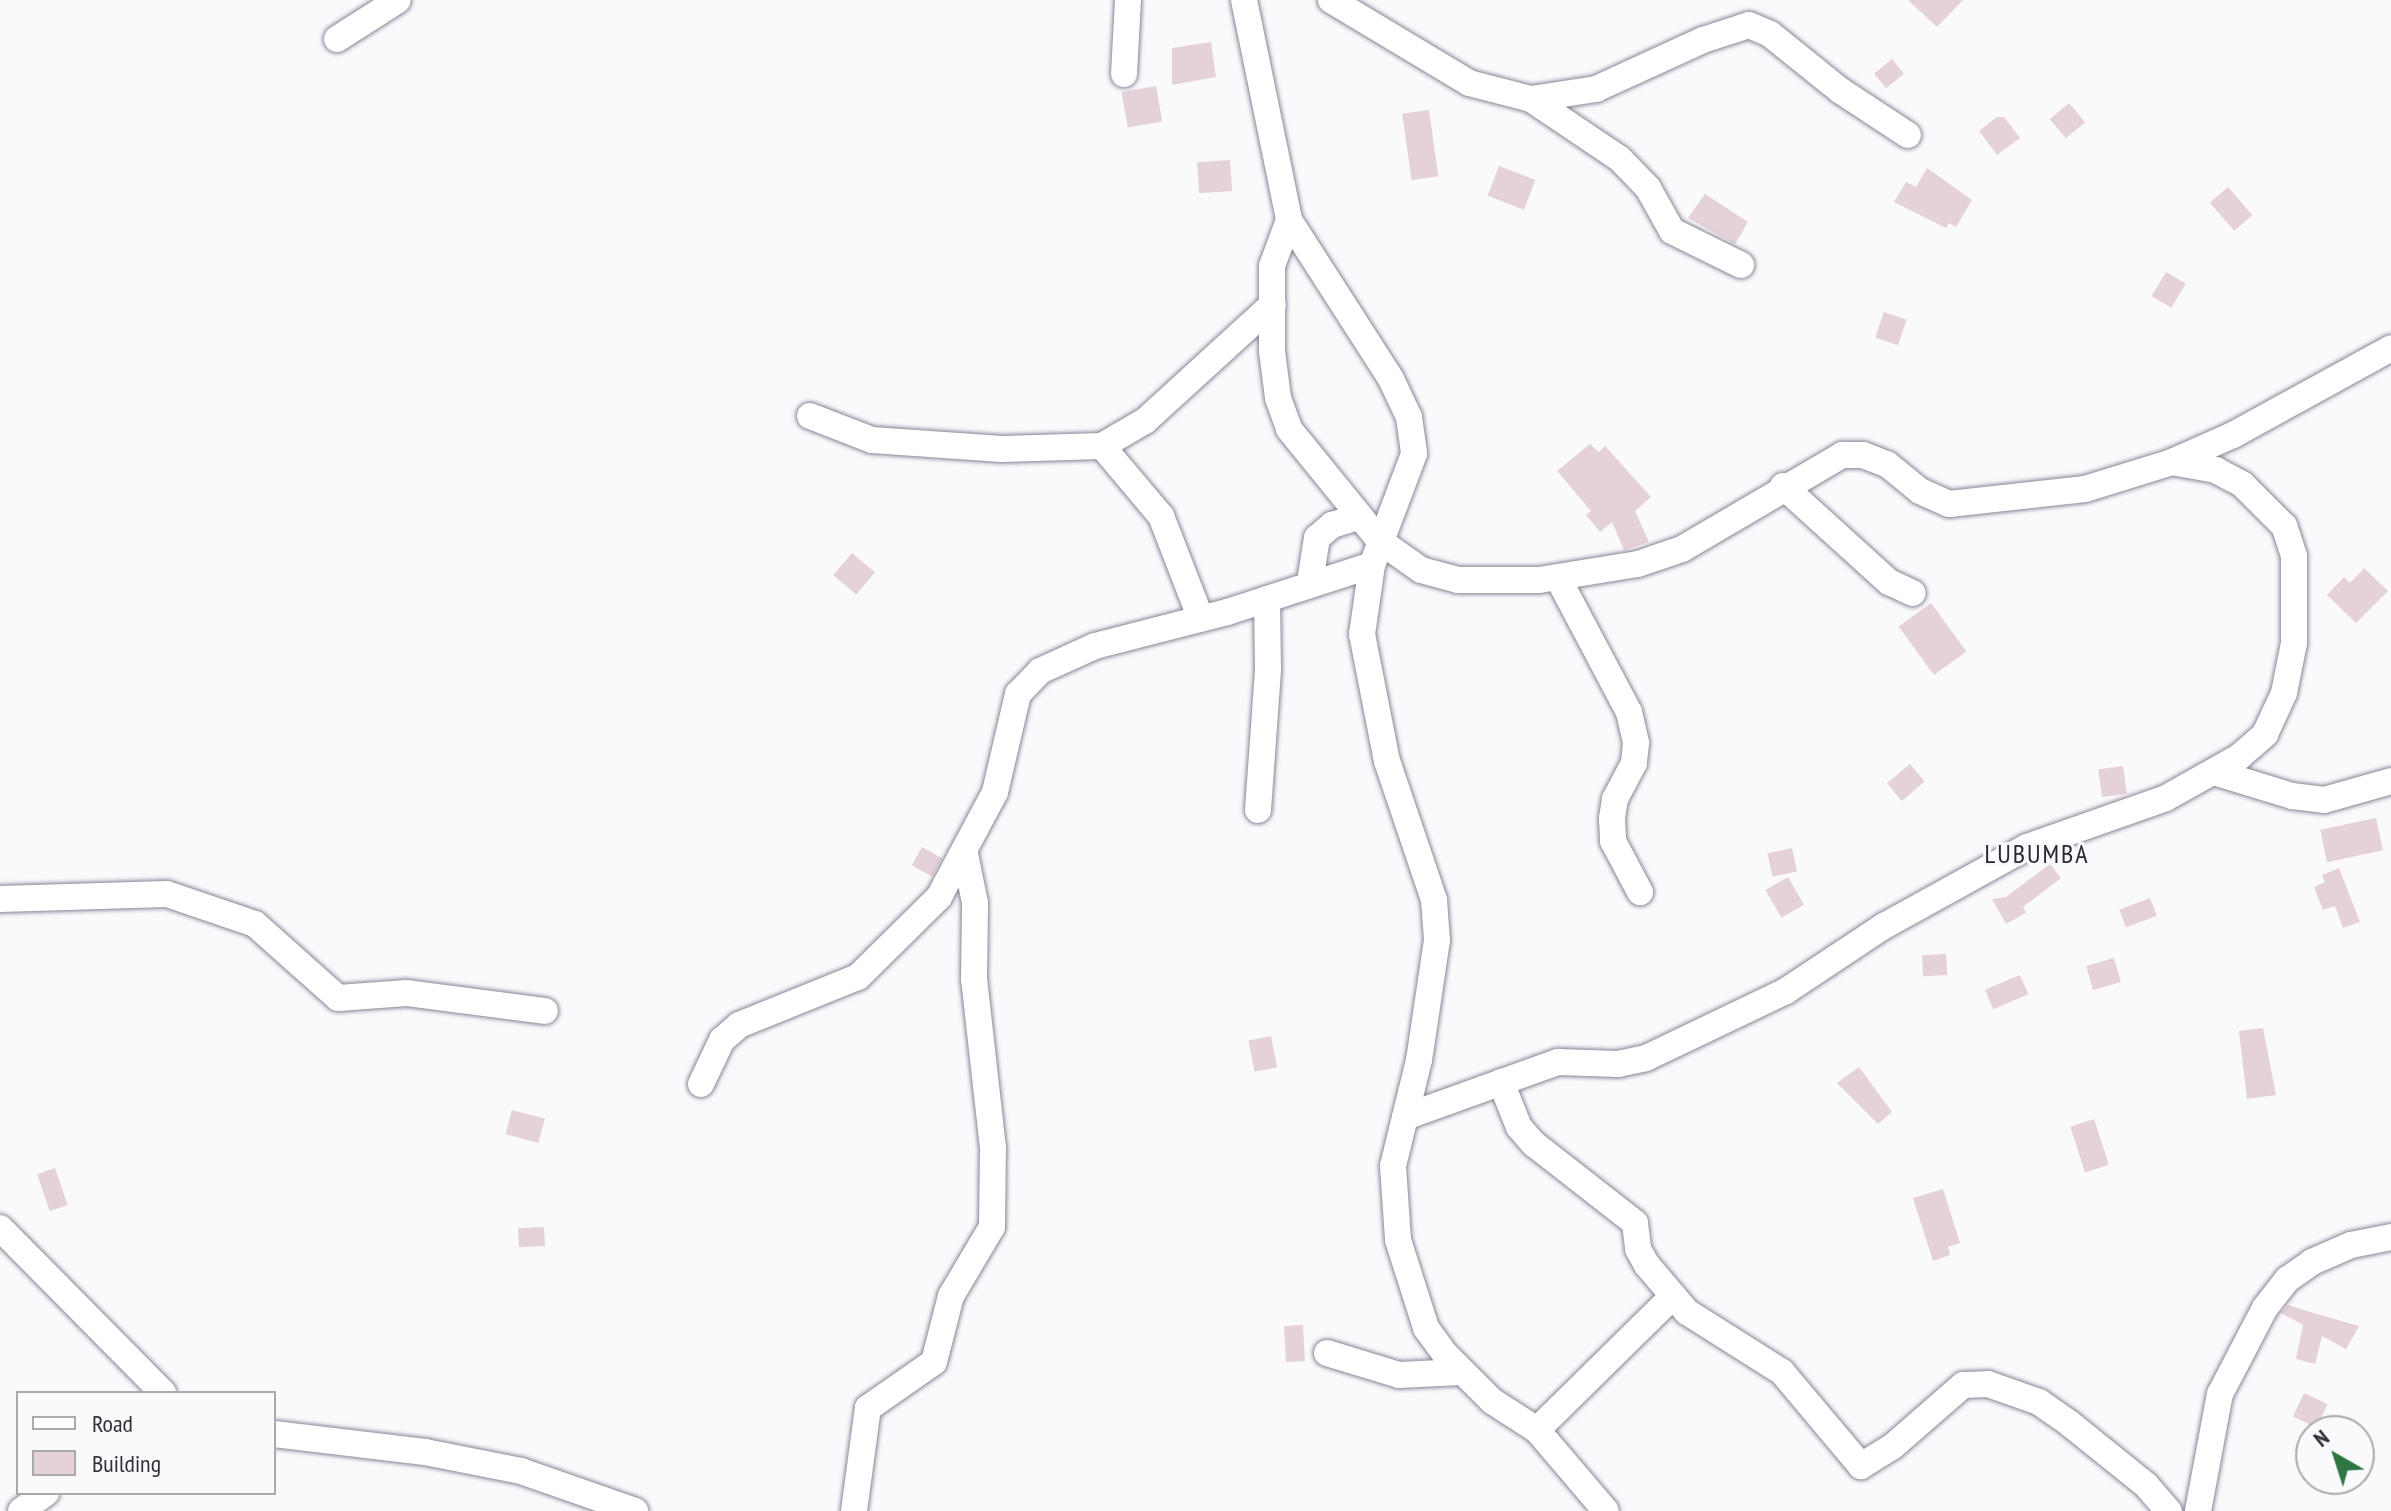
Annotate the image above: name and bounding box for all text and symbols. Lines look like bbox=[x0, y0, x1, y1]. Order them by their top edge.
district label: LUBUMBA bbox=[1984, 838, 2090, 870]
legend bbox=[16, 1391, 276, 1495]
text: Road bbox=[92, 1408, 133, 1439]
north arrow bbox=[2295, 1415, 2375, 1495]
text: N bbox=[2308, 1423, 2335, 1453]
text: Building bbox=[92, 1448, 161, 1479]

